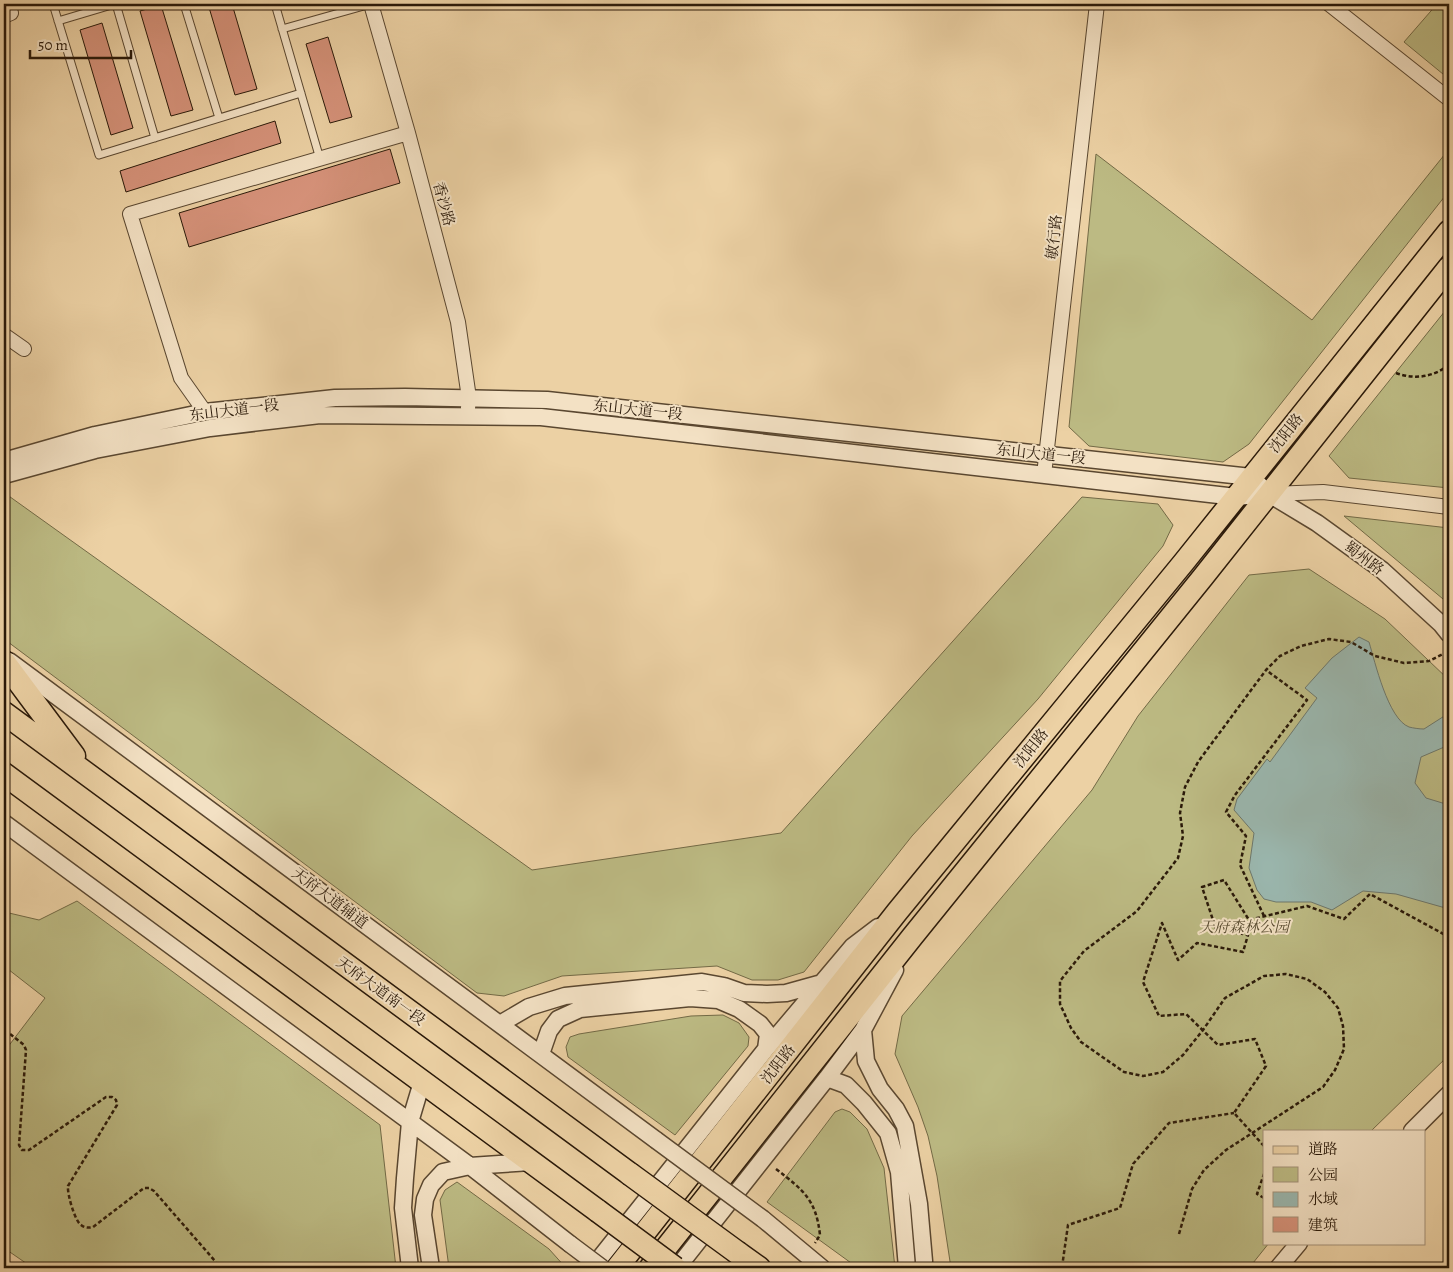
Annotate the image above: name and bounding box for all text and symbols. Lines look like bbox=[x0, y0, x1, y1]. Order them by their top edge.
scale bar bbox=[30, 28, 131, 60]
text: 50 m bbox=[38, 35, 68, 55]
street label: 香沙路 bbox=[429, 180, 459, 228]
street label: 敏行路 bbox=[1042, 214, 1066, 260]
street label: 东山大道一段 bbox=[188, 395, 280, 425]
street label: 东山大道一段 bbox=[592, 395, 684, 425]
street label: 沈阳路 bbox=[1264, 409, 1308, 457]
street label: 东山大道一段 bbox=[995, 439, 1087, 469]
street label: 蜀州路 bbox=[1340, 536, 1388, 580]
street label: 沈阳路 bbox=[1009, 724, 1053, 772]
street label: 天府大道辅道 bbox=[288, 863, 372, 933]
park label: 天府森林公园 bbox=[1199, 917, 1291, 937]
street label: 天府大道南一段 bbox=[333, 952, 429, 1030]
street label: 沈阳路 bbox=[756, 1040, 800, 1088]
legend bbox=[1263, 1130, 1426, 1244]
text: 道路 bbox=[1308, 1139, 1338, 1159]
text: 公园 bbox=[1308, 1165, 1338, 1185]
text: 水域 bbox=[1308, 1189, 1338, 1209]
text: 建筑 bbox=[1308, 1215, 1338, 1235]

